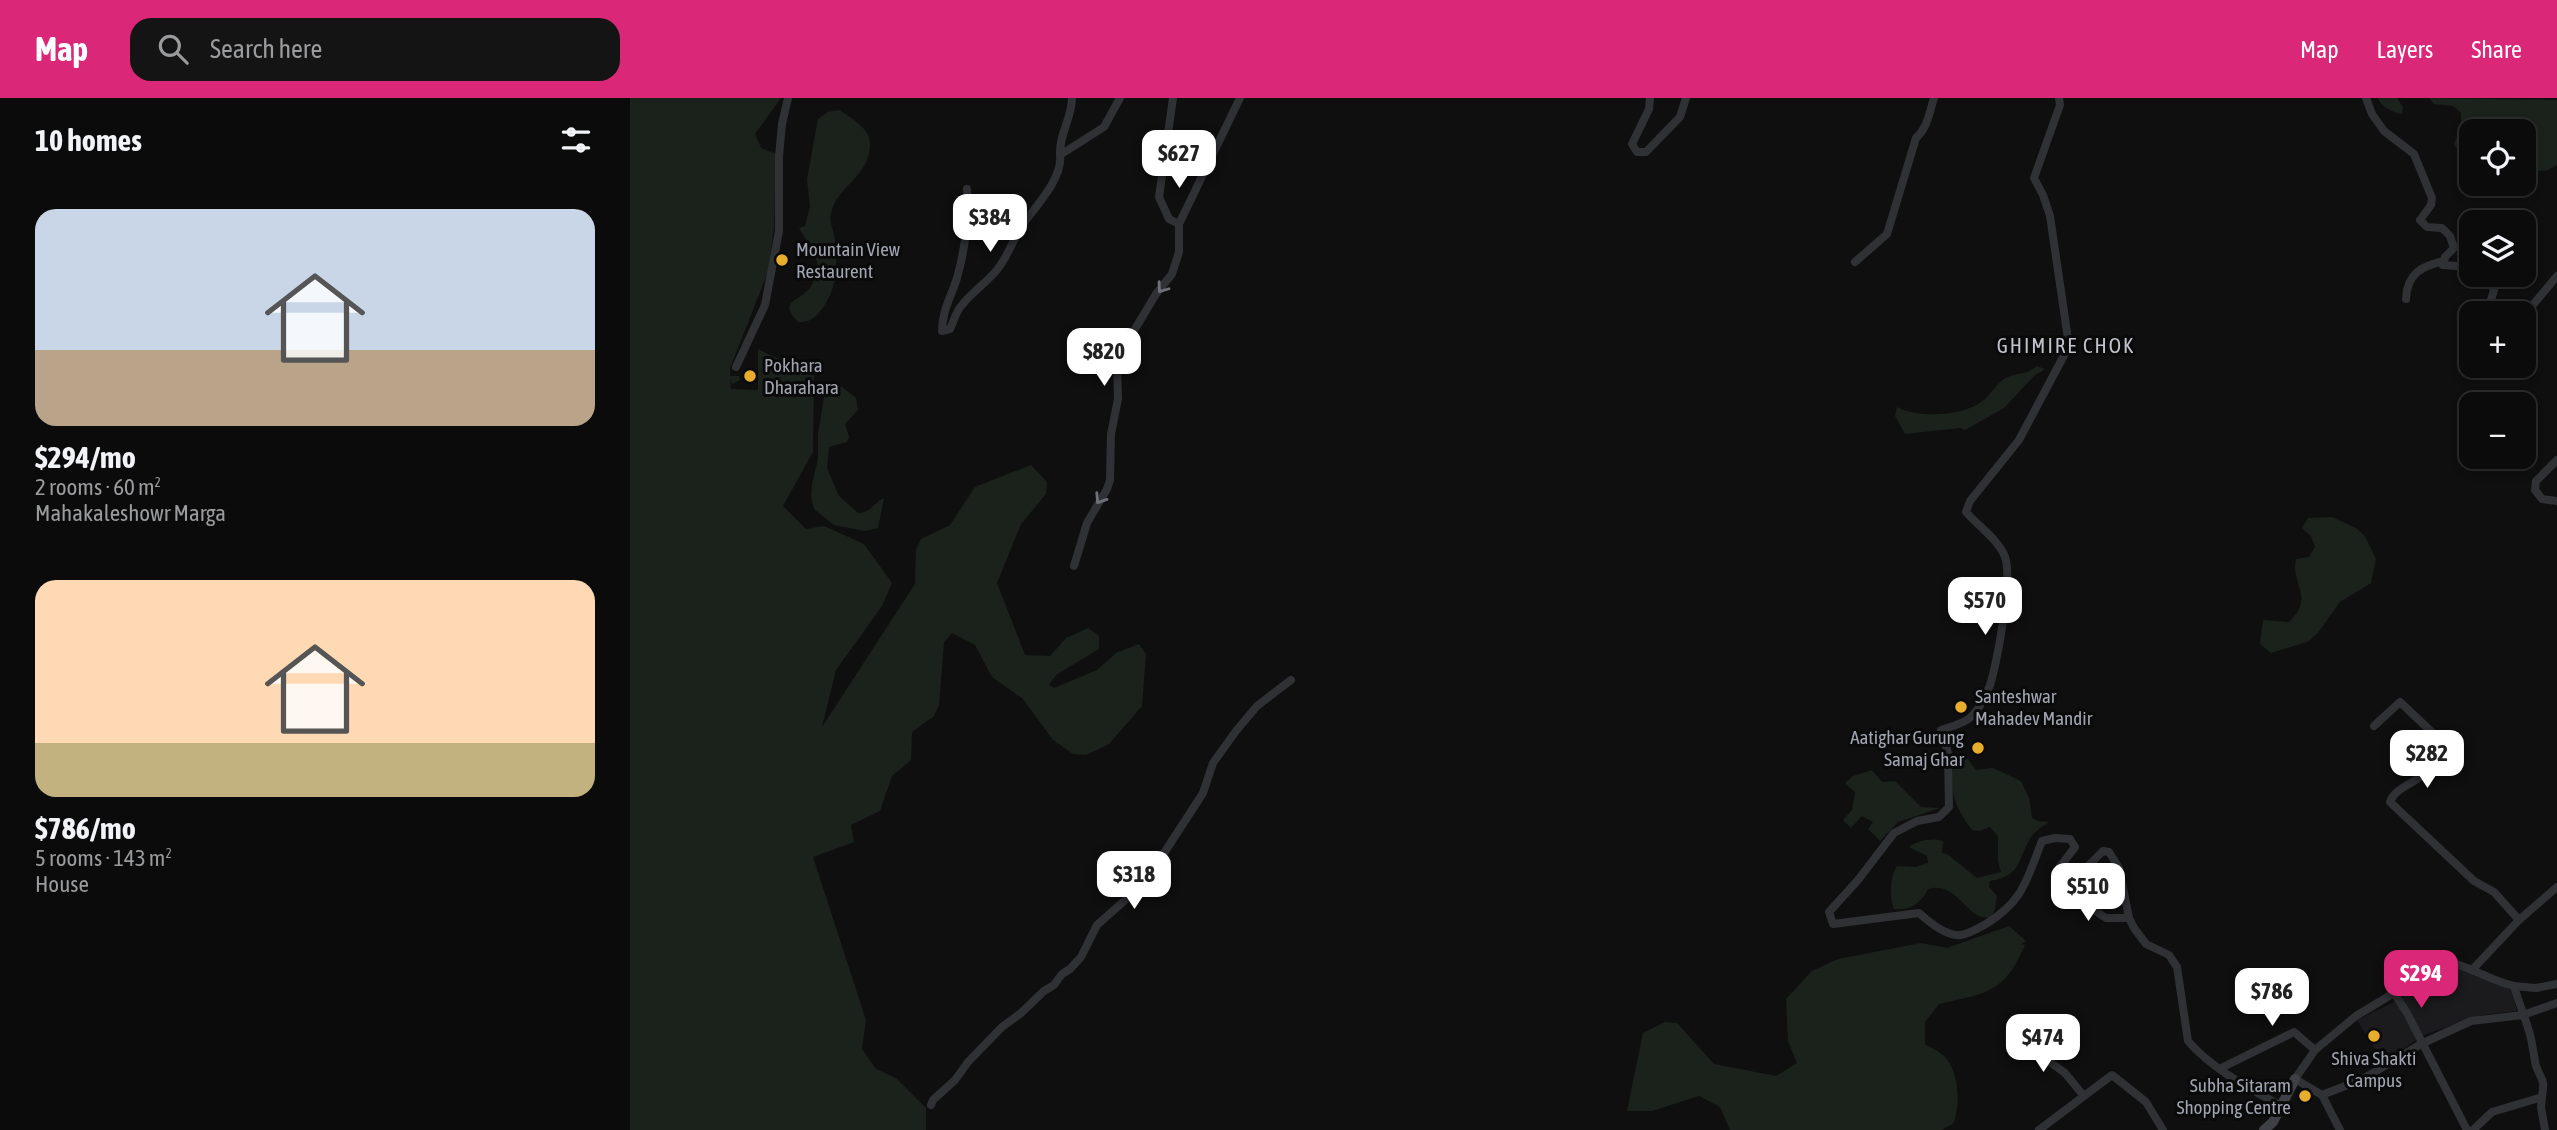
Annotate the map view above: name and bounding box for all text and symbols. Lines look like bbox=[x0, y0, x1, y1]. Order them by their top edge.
search box bbox=[130, 18, 620, 81]
text: Map bbox=[35, 30, 88, 68]
icon: search bbox=[154, 30, 192, 68]
text: Search here bbox=[210, 34, 322, 64]
text: Map bbox=[2300, 36, 2339, 63]
text: Layers bbox=[2377, 36, 2433, 63]
text: Share bbox=[2471, 36, 2522, 63]
map controls bbox=[2459, 119, 2536, 469]
button: locate bbox=[2459, 119, 2536, 196]
icon: filters bbox=[557, 121, 595, 159]
text: 10 homes bbox=[35, 123, 142, 157]
pin: $627 bbox=[1138, 130, 1220, 190]
text: $627 bbox=[1158, 140, 1200, 166]
pin: $384 bbox=[949, 194, 1031, 254]
text: $384 bbox=[969, 204, 1011, 230]
button: layers bbox=[2459, 210, 2536, 287]
place label: Mountain View Restaurent bbox=[796, 238, 901, 282]
marker: Mountain View Restaurent bbox=[774, 252, 790, 268]
icon: home bbox=[252, 255, 378, 381]
one-way arrow bbox=[1157, 280, 1170, 292]
button: + bbox=[2459, 301, 2536, 378]
pin: $820 bbox=[1063, 328, 1145, 388]
district label: GHIMIRE CHOK bbox=[1997, 333, 2135, 357]
text: $820 bbox=[1083, 338, 1125, 364]
place label: Pokhara Dharahara bbox=[764, 354, 839, 398]
marker: Pokhara Dharahara bbox=[742, 368, 758, 384]
button: − bbox=[2459, 392, 2536, 469]
text: $294/mo bbox=[35, 440, 136, 474]
text: 2 rooms · 60 m² bbox=[35, 474, 161, 500]
one-way arrow bbox=[1096, 491, 1109, 504]
text: Mahakaleshowr Marga bbox=[35, 500, 226, 526]
pin: $570 bbox=[1944, 578, 2026, 637]
text: $570 bbox=[1964, 587, 2006, 613]
icon: home bbox=[252, 626, 378, 752]
place label: Santeshwar Mahadev Mandir bbox=[1975, 685, 2093, 729]
marker: Santeshwar Mahadev Mandir bbox=[1953, 699, 1969, 715]
place label: Aatighar Gurung Samaj Ghar bbox=[1850, 726, 1965, 770]
pin: $282 bbox=[2386, 730, 2468, 790]
marker: Aatighar Gurung Samaj Ghar bbox=[1970, 740, 1986, 756]
text: $282 bbox=[2406, 740, 2448, 766]
text: $786/mo bbox=[35, 811, 136, 845]
text: 5 rooms · 143 m² bbox=[35, 845, 172, 871]
pin: $318 bbox=[1093, 852, 1175, 911]
text: $318 bbox=[1113, 861, 1155, 887]
pin: $510 bbox=[2047, 864, 2129, 923]
text: House bbox=[35, 871, 89, 897]
text: $510 bbox=[2067, 873, 2109, 899]
pin: $294 bbox=[2380, 950, 2462, 1010]
text: $294 bbox=[2400, 960, 2442, 986]
pin: $786 bbox=[2231, 968, 2313, 1028]
text: $786 bbox=[2251, 978, 2293, 1004]
pin: $474 bbox=[2002, 1014, 2084, 1074]
text: $474 bbox=[2022, 1024, 2064, 1050]
marker: Shiva Shakti Campus bbox=[2366, 1028, 2382, 1044]
place label: Shiva Shakti Campus bbox=[2332, 1047, 2416, 1091]
place label: Subha Sitaram Shopping Centre bbox=[2176, 1074, 2291, 1118]
marker: Subha Sitaram Shopping Centre bbox=[2297, 1088, 2313, 1104]

